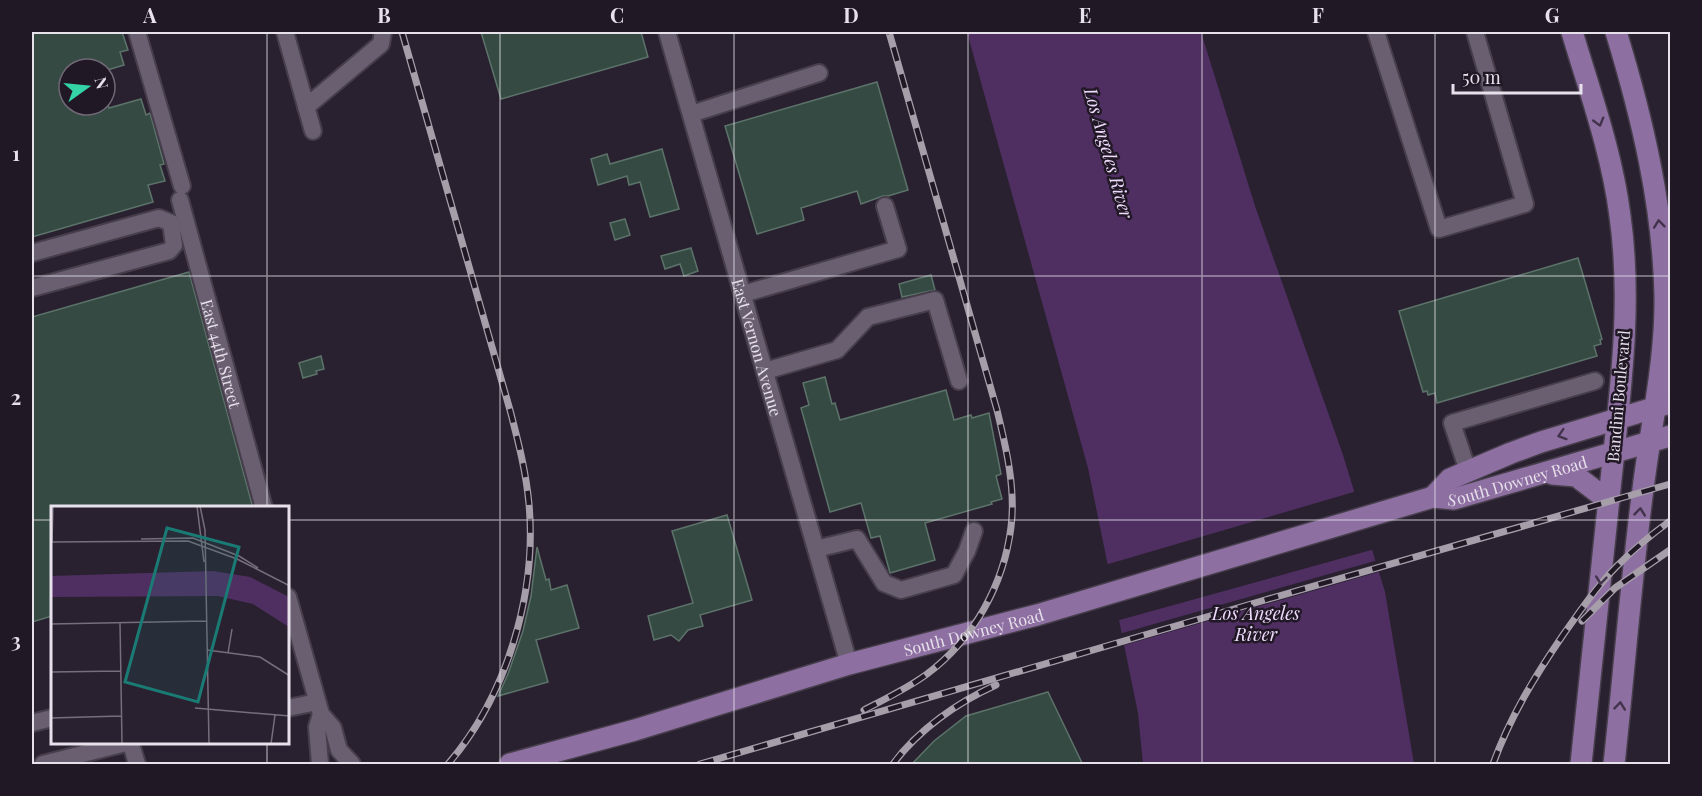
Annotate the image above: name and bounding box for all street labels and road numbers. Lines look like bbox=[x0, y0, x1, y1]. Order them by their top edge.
street label: East Vernon Avenue bbox=[728, 276, 788, 418]
street label: East 44th Street bbox=[197, 297, 247, 410]
street label: Bandini Boulevard bbox=[1602, 329, 1634, 463]
street label: South Downey Road bbox=[1447, 450, 1589, 510]
street label: South Downey Road bbox=[901, 603, 1046, 660]

